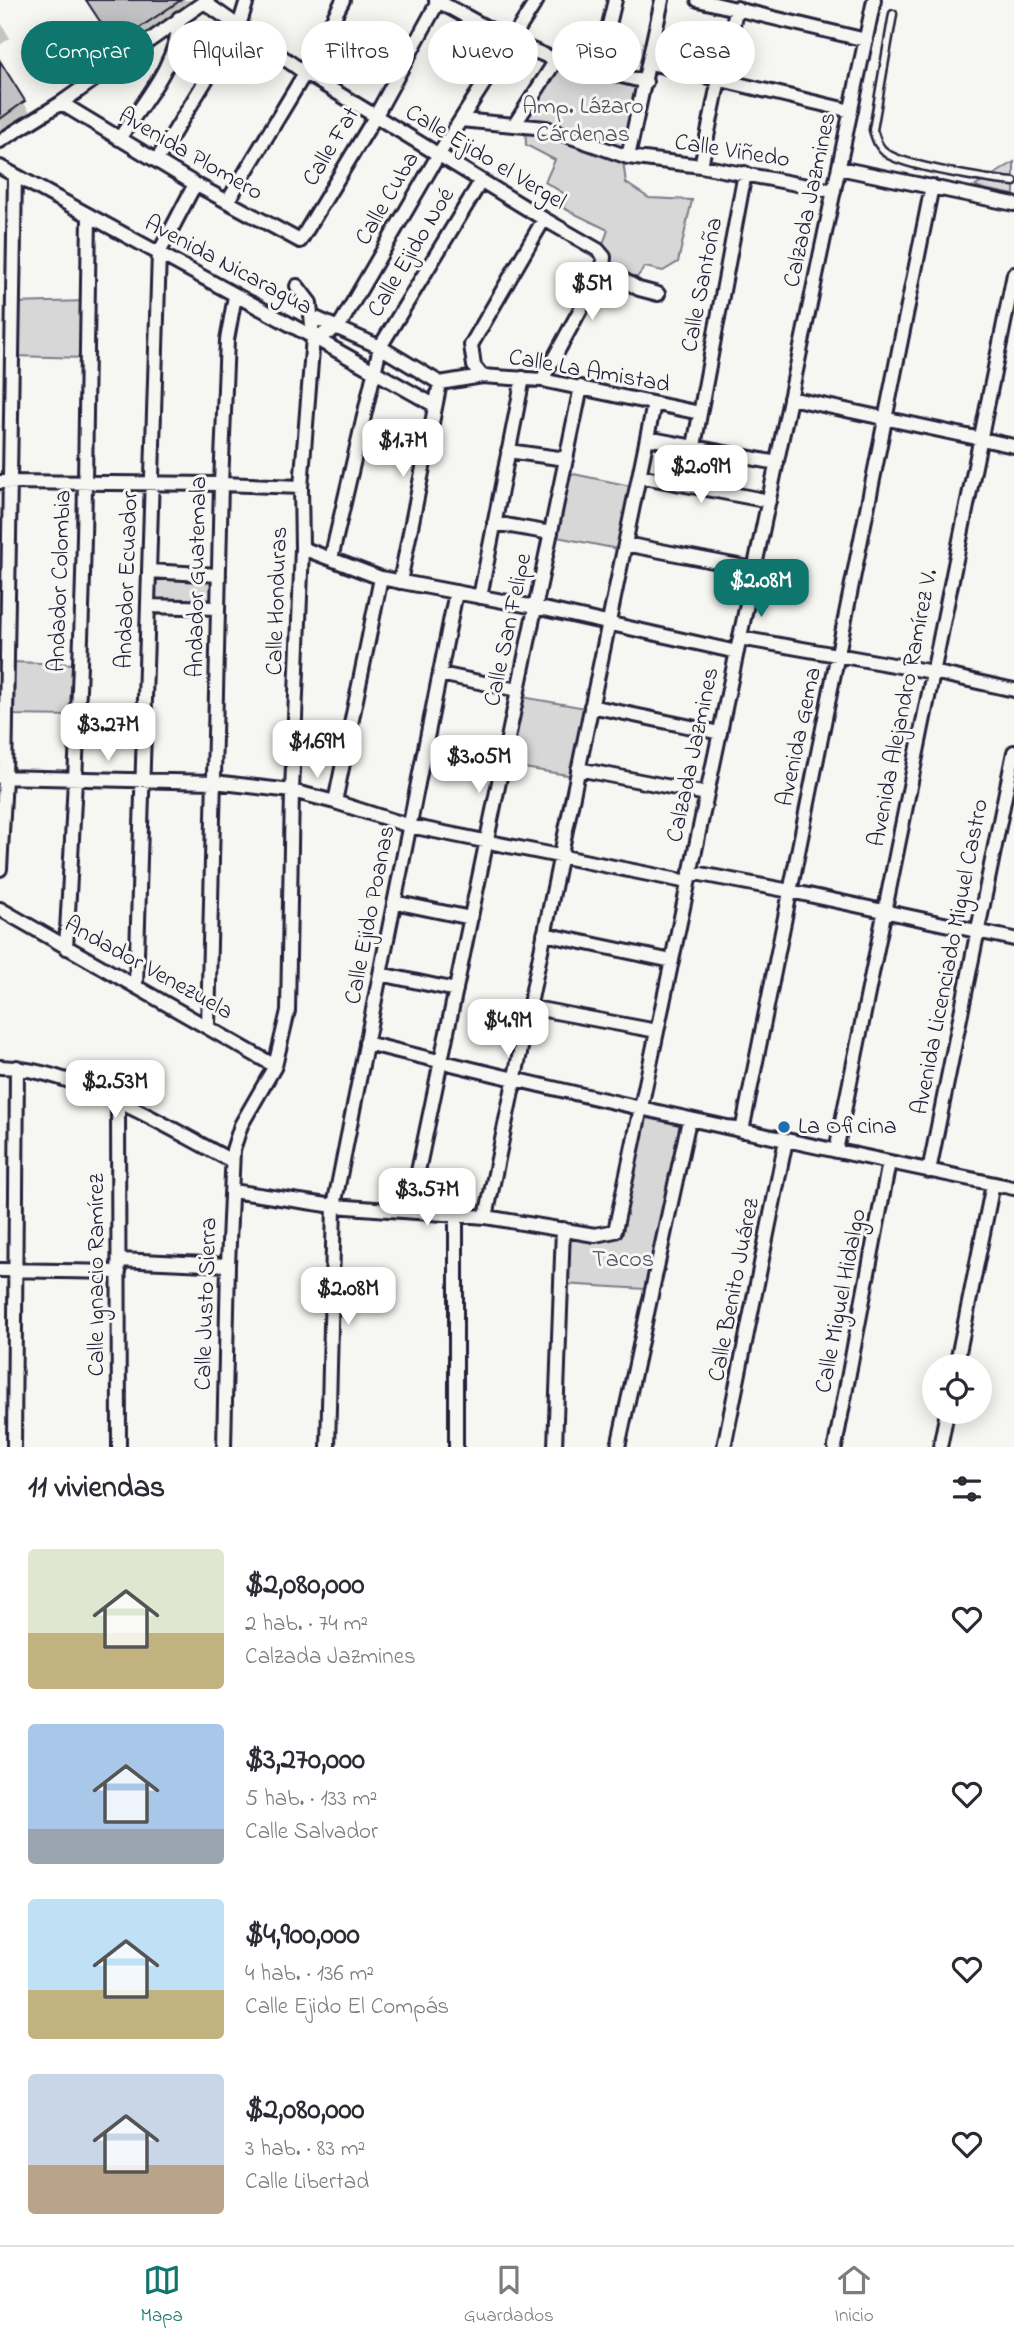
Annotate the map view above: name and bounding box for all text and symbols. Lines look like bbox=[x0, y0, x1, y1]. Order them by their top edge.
chip: Comprar bbox=[21, 21, 154, 84]
chip: Alquilar bbox=[168, 21, 287, 84]
chip: Filtros bbox=[301, 21, 414, 84]
chip: Nuevo bbox=[428, 21, 538, 84]
chip: Piso bbox=[552, 21, 641, 84]
chip: Casa bbox=[655, 21, 755, 84]
park label: Amp. Lázaro Cárdenas bbox=[522, 90, 644, 153]
street label: Calle Ejido el Vergel bbox=[398, 96, 572, 220]
street label: Avenida Plomero bbox=[111, 99, 269, 211]
street label: Calle Fat bbox=[294, 100, 370, 194]
street label: Calzada Jazmines bbox=[775, 109, 847, 291]
street label: Calle Viñedo bbox=[672, 126, 792, 178]
street label: Calle Cuba bbox=[347, 145, 429, 253]
street label: Calle Ejido Noé bbox=[359, 181, 465, 325]
street label: Avenida Nicaragua bbox=[138, 207, 318, 325]
street label: Calle Santoña bbox=[673, 215, 733, 355]
pin: $5M bbox=[558, 262, 626, 322]
text: $5M bbox=[571, 268, 613, 301]
street label: Calle La Amistad bbox=[506, 341, 673, 403]
pin: $1.7M bbox=[354, 420, 452, 479]
text: $1.7M bbox=[378, 425, 428, 458]
pin: $2.09M bbox=[644, 446, 758, 505]
text: $2.09M bbox=[671, 451, 731, 484]
street label: Andador Guatemala bbox=[179, 476, 217, 678]
street label: Andador Colombia bbox=[40, 489, 82, 673]
street label: Andador Ecuador bbox=[107, 490, 149, 669]
street label: Calle Honduras bbox=[258, 526, 298, 676]
street label: Calle San Felipe bbox=[476, 550, 542, 710]
pin: $2.08M bbox=[704, 560, 818, 619]
text: $2.08M bbox=[730, 565, 792, 598]
street label: Avenida Alejandro Ramírez V. bbox=[860, 566, 948, 850]
street label: Calzada Jazmines bbox=[658, 664, 730, 846]
street label: Avenida Gema bbox=[768, 664, 832, 810]
pin: $3.27M bbox=[51, 704, 165, 763]
text: $3.27M bbox=[77, 709, 139, 742]
pin: $1.69M bbox=[260, 720, 374, 780]
text: $1.69M bbox=[289, 726, 345, 759]
pin: $3.05M bbox=[422, 736, 536, 795]
text: $3.05M bbox=[446, 741, 512, 774]
street label: Avenida Licenciado Miguel Castro bbox=[903, 796, 999, 1118]
street label: Calle Ejido Poanas bbox=[337, 823, 405, 1007]
street label: Andador Venezuela bbox=[57, 908, 239, 1030]
pin: $4.9M bbox=[459, 1000, 557, 1059]
text: $4.9M bbox=[484, 1005, 532, 1038]
pin: $2.53M bbox=[58, 1060, 172, 1120]
text: $2.53M bbox=[82, 1066, 148, 1099]
place label: La Oficina bbox=[798, 1110, 897, 1145]
marker: La Oficina bbox=[776, 1119, 792, 1135]
pin: $3.57M bbox=[370, 1168, 484, 1228]
street label: Calle Ignacio Ramírez bbox=[80, 1173, 115, 1377]
text: $3.57M bbox=[395, 1174, 459, 1207]
street label: Calle Benito Juárez bbox=[700, 1194, 770, 1385]
street label: Calle Miguel Hidalgo bbox=[807, 1206, 877, 1396]
street label: Calle Justo Sierra bbox=[186, 1217, 228, 1391]
park label: Tacos bbox=[592, 1243, 654, 1278]
pin: $2.08M bbox=[291, 1268, 405, 1327]
text: $2.08M bbox=[317, 1273, 379, 1306]
map controls bbox=[922, 1354, 992, 1424]
button: locate bbox=[922, 1354, 992, 1424]
text: 11 viviendas bbox=[28, 1467, 165, 1511]
icon: filters bbox=[948, 1470, 986, 1508]
text: $2,080,000 bbox=[245, 1564, 364, 1608]
icon: home bbox=[84, 1577, 168, 1661]
icon: heart bbox=[948, 1600, 986, 1638]
text: 2 hab. · 74 m² bbox=[245, 1608, 368, 1641]
text: Calzada Jazmines bbox=[245, 1641, 416, 1674]
text: $3,270,000 bbox=[245, 1739, 365, 1783]
icon: home bbox=[84, 1752, 168, 1836]
icon: heart bbox=[948, 1775, 986, 1813]
text: 5 hab. · 133 m² bbox=[245, 1783, 377, 1816]
text: Calle Salvador bbox=[245, 1816, 378, 1849]
text: $4,900,000 bbox=[245, 1914, 360, 1958]
icon: home bbox=[84, 1927, 168, 2011]
icon: heart bbox=[948, 1950, 986, 1988]
text: 4 hab. · 136 m² bbox=[245, 1958, 374, 1991]
text: Calle Ejido El Compás bbox=[245, 1991, 449, 2024]
text: $2,080,000 bbox=[245, 2089, 364, 2133]
icon: home bbox=[84, 2102, 168, 2186]
icon: heart bbox=[948, 2125, 986, 2163]
text: 3 hab. · 83 m² bbox=[245, 2133, 365, 2166]
text: Calle Libertad bbox=[245, 2166, 369, 2199]
tab: Mapa bbox=[140, 2261, 183, 2330]
tab: Guardados bbox=[464, 2261, 554, 2330]
tab: Inicio bbox=[835, 2261, 874, 2330]

